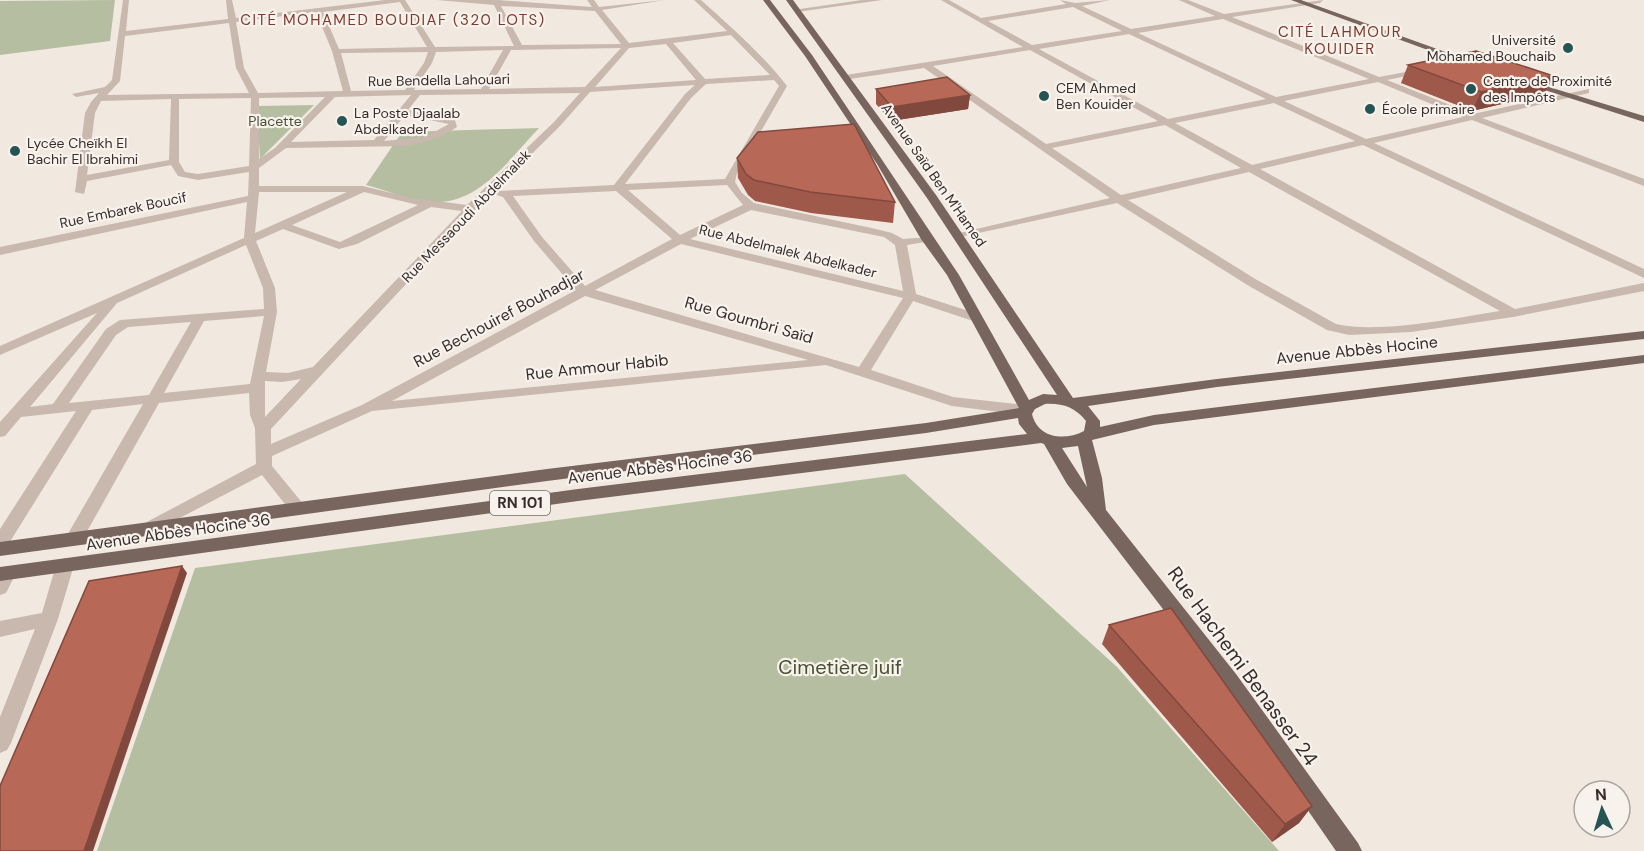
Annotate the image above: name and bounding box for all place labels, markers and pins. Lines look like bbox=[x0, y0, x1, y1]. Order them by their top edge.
place label: Université Mohamed Bouchaib bbox=[1427, 31, 1556, 65]
marker: Université Mohamed Bouchaib bbox=[1561, 41, 1575, 55]
place label: Centre de Proximité des Impôts bbox=[1483, 72, 1612, 106]
place label: CEM Ahmed Ben Kouider bbox=[1056, 79, 1136, 113]
marker: Centre de Proximité des Impôts bbox=[1464, 82, 1478, 96]
marker: CEM Ahmed Ben Kouider bbox=[1037, 89, 1051, 103]
place label: École primaire bbox=[1382, 100, 1475, 118]
marker: École primaire bbox=[1363, 102, 1377, 116]
place label: La Poste Djaalab Abdelkader bbox=[354, 104, 460, 138]
marker: La Poste Djaalab Abdelkader bbox=[335, 114, 349, 128]
place label: Lycée Cheïkh El Bachir El Ibrahimi bbox=[27, 134, 138, 168]
marker: Lycée Cheïkh El Bachir El Ibrahimi bbox=[8, 144, 22, 158]

